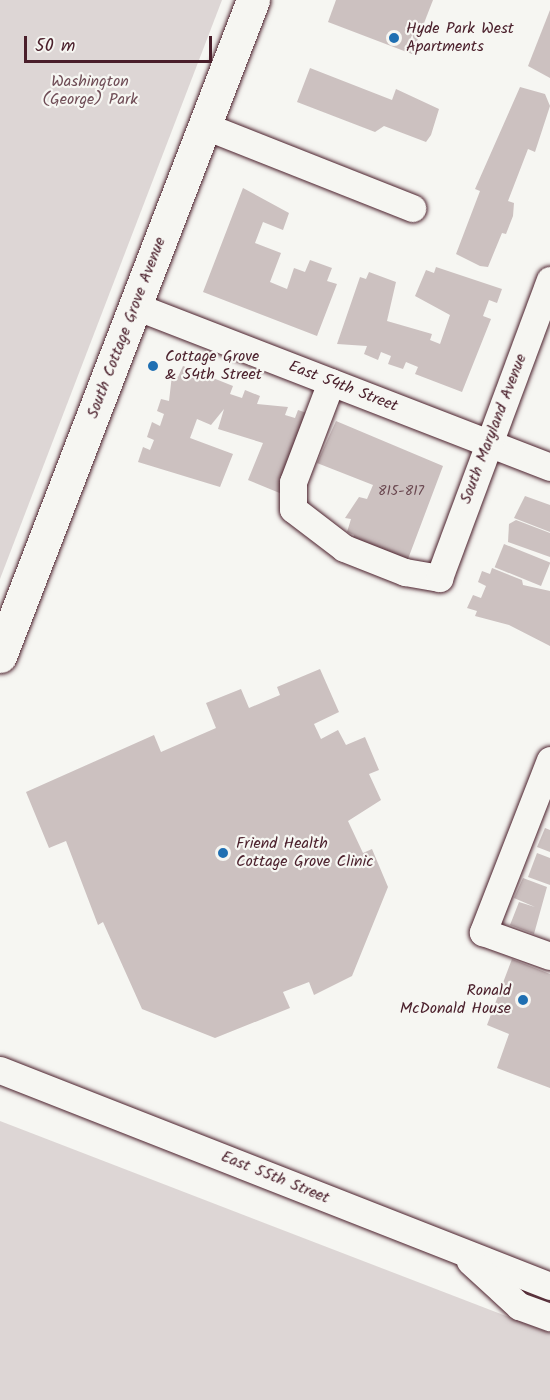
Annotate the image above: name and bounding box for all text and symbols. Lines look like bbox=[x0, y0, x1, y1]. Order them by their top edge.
place label: Hyde Park West Apartments bbox=[406, 19, 514, 57]
scale bar bbox=[27, 24, 214, 62]
marker: Hyde Park West Apartments bbox=[387, 31, 401, 45]
text: 50 m bbox=[35, 32, 75, 61]
park label: Washington (George) Park bbox=[42, 72, 138, 110]
street label: South Cottage Grove Avenue bbox=[84, 235, 170, 421]
place label: Cottage Grove & 54th Street bbox=[165, 347, 262, 385]
street label: South Maryland Avenue bbox=[457, 351, 531, 507]
street label: East 54th Street bbox=[286, 357, 400, 417]
marker: Cottage Grove & 54th Street bbox=[146, 359, 160, 373]
house number: 815-817 bbox=[378, 483, 424, 499]
place label: Friend Health Cottage Grove Clinic bbox=[236, 834, 373, 872]
marker: Friend Health Cottage Grove Clinic bbox=[214, 844, 232, 862]
place label: Ronald McDonald House bbox=[400, 981, 511, 1019]
marker: Ronald McDonald House bbox=[516, 993, 530, 1007]
street label: East 55th Street bbox=[218, 1148, 332, 1208]

